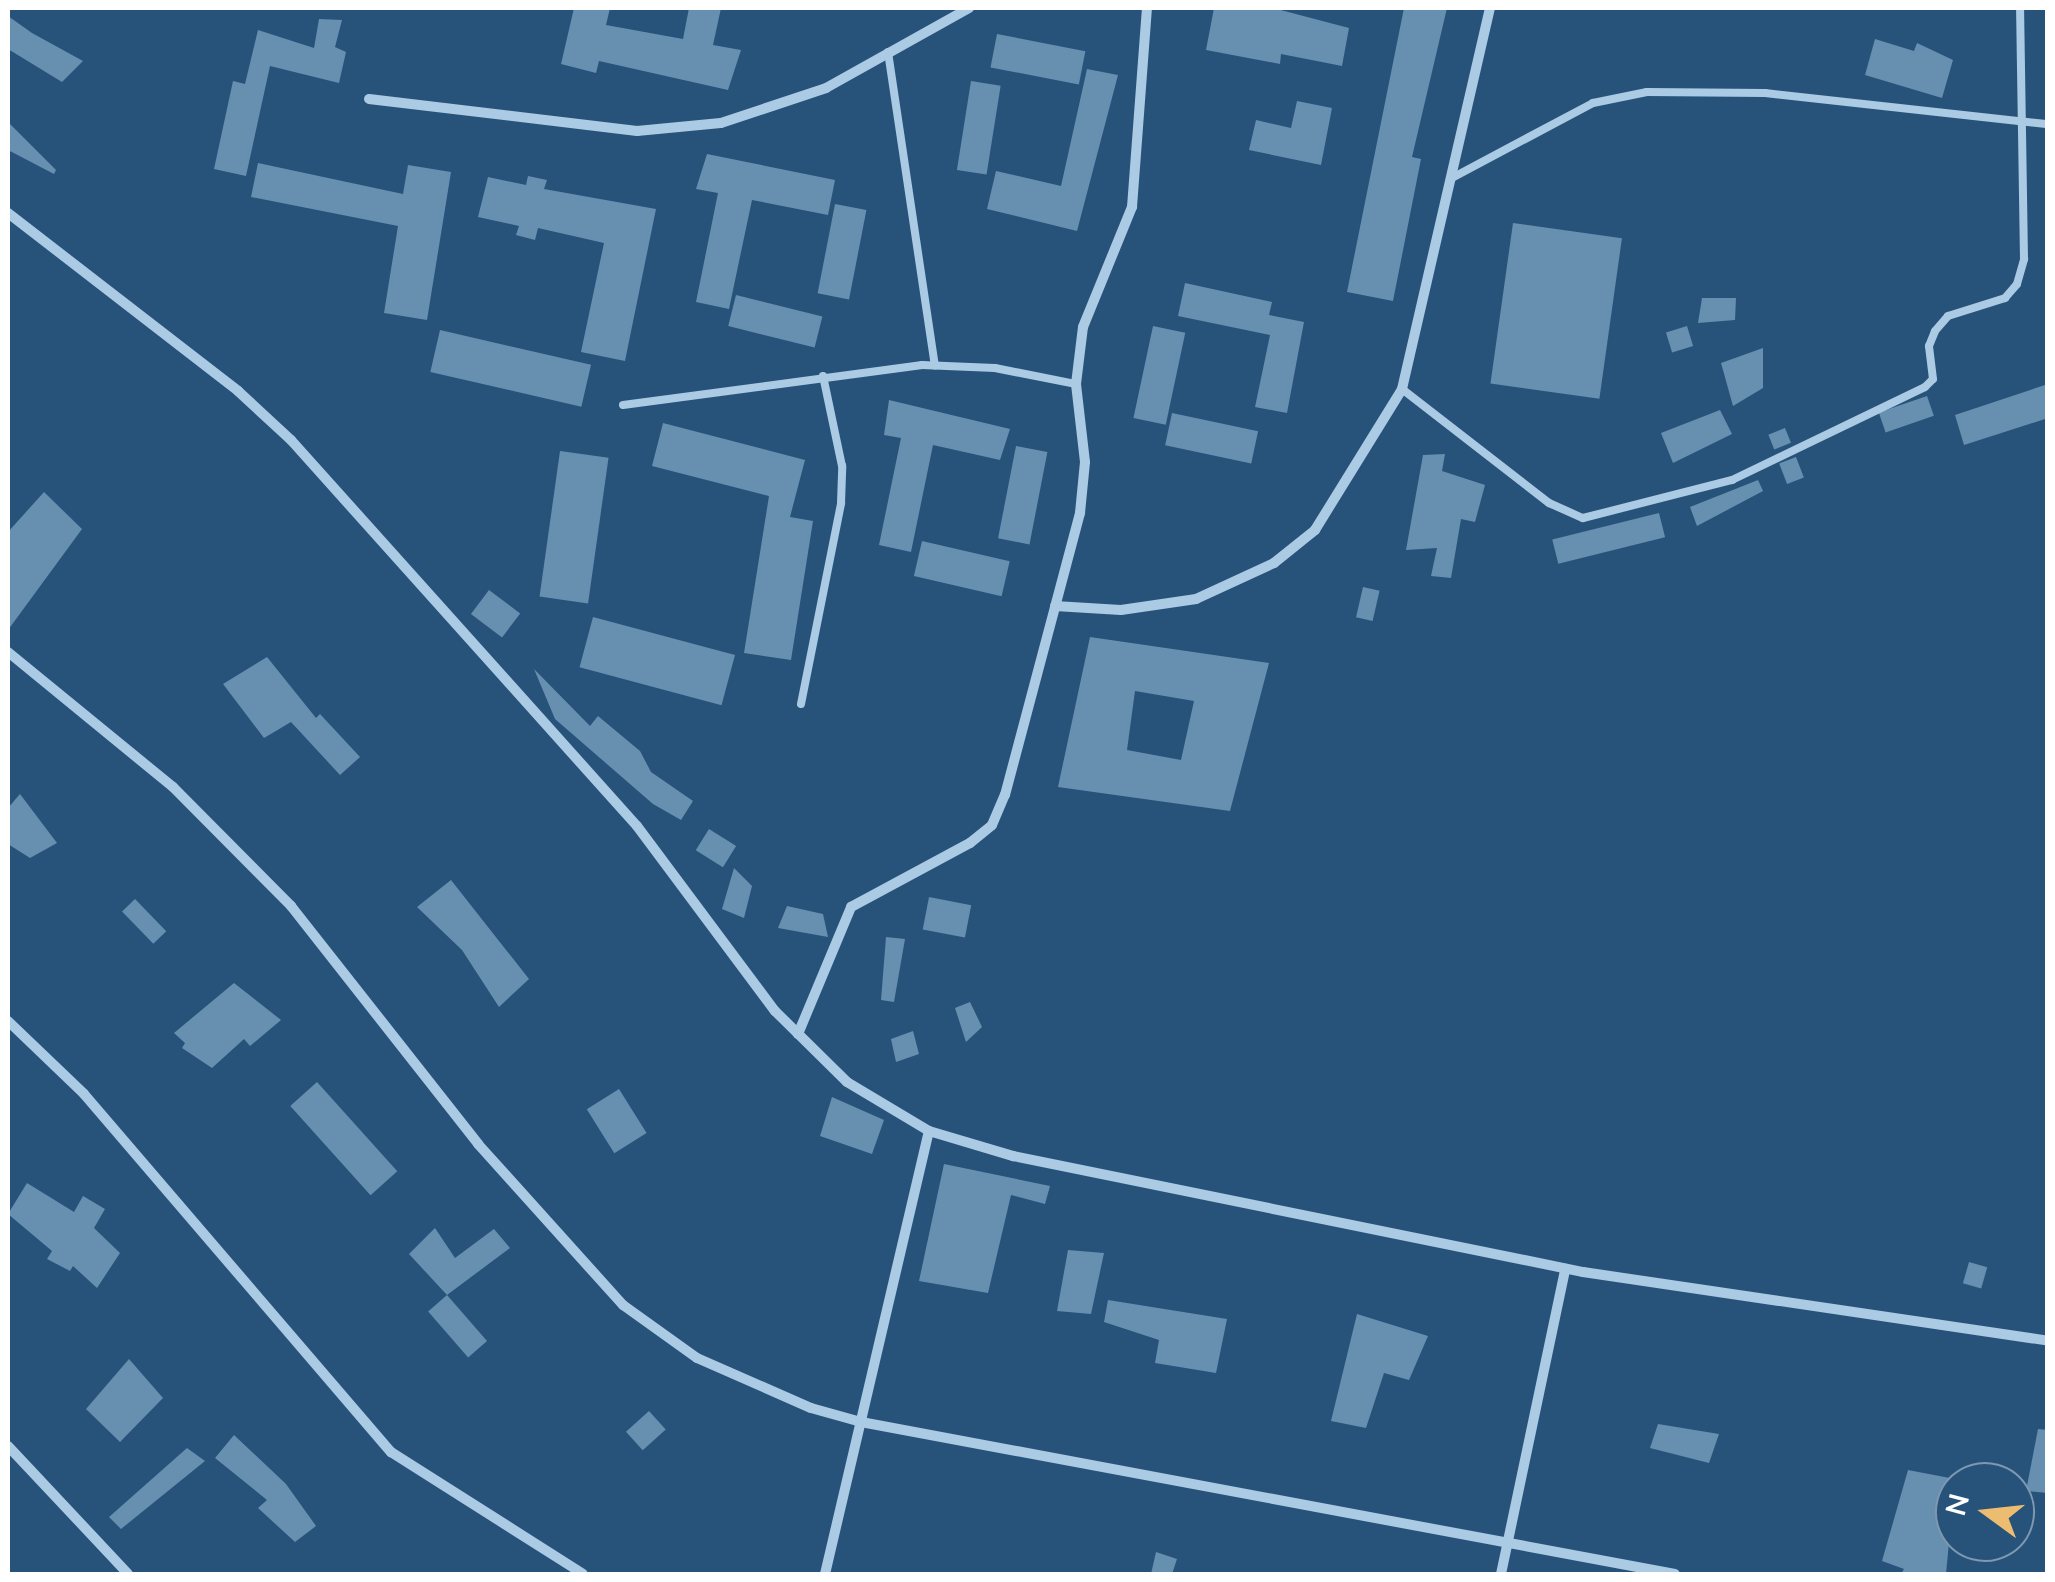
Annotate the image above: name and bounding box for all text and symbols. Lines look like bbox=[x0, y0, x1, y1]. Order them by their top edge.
north arrow bbox=[1935, 1462, 2035, 1562]
text: N bbox=[1937, 1490, 1979, 1520]

